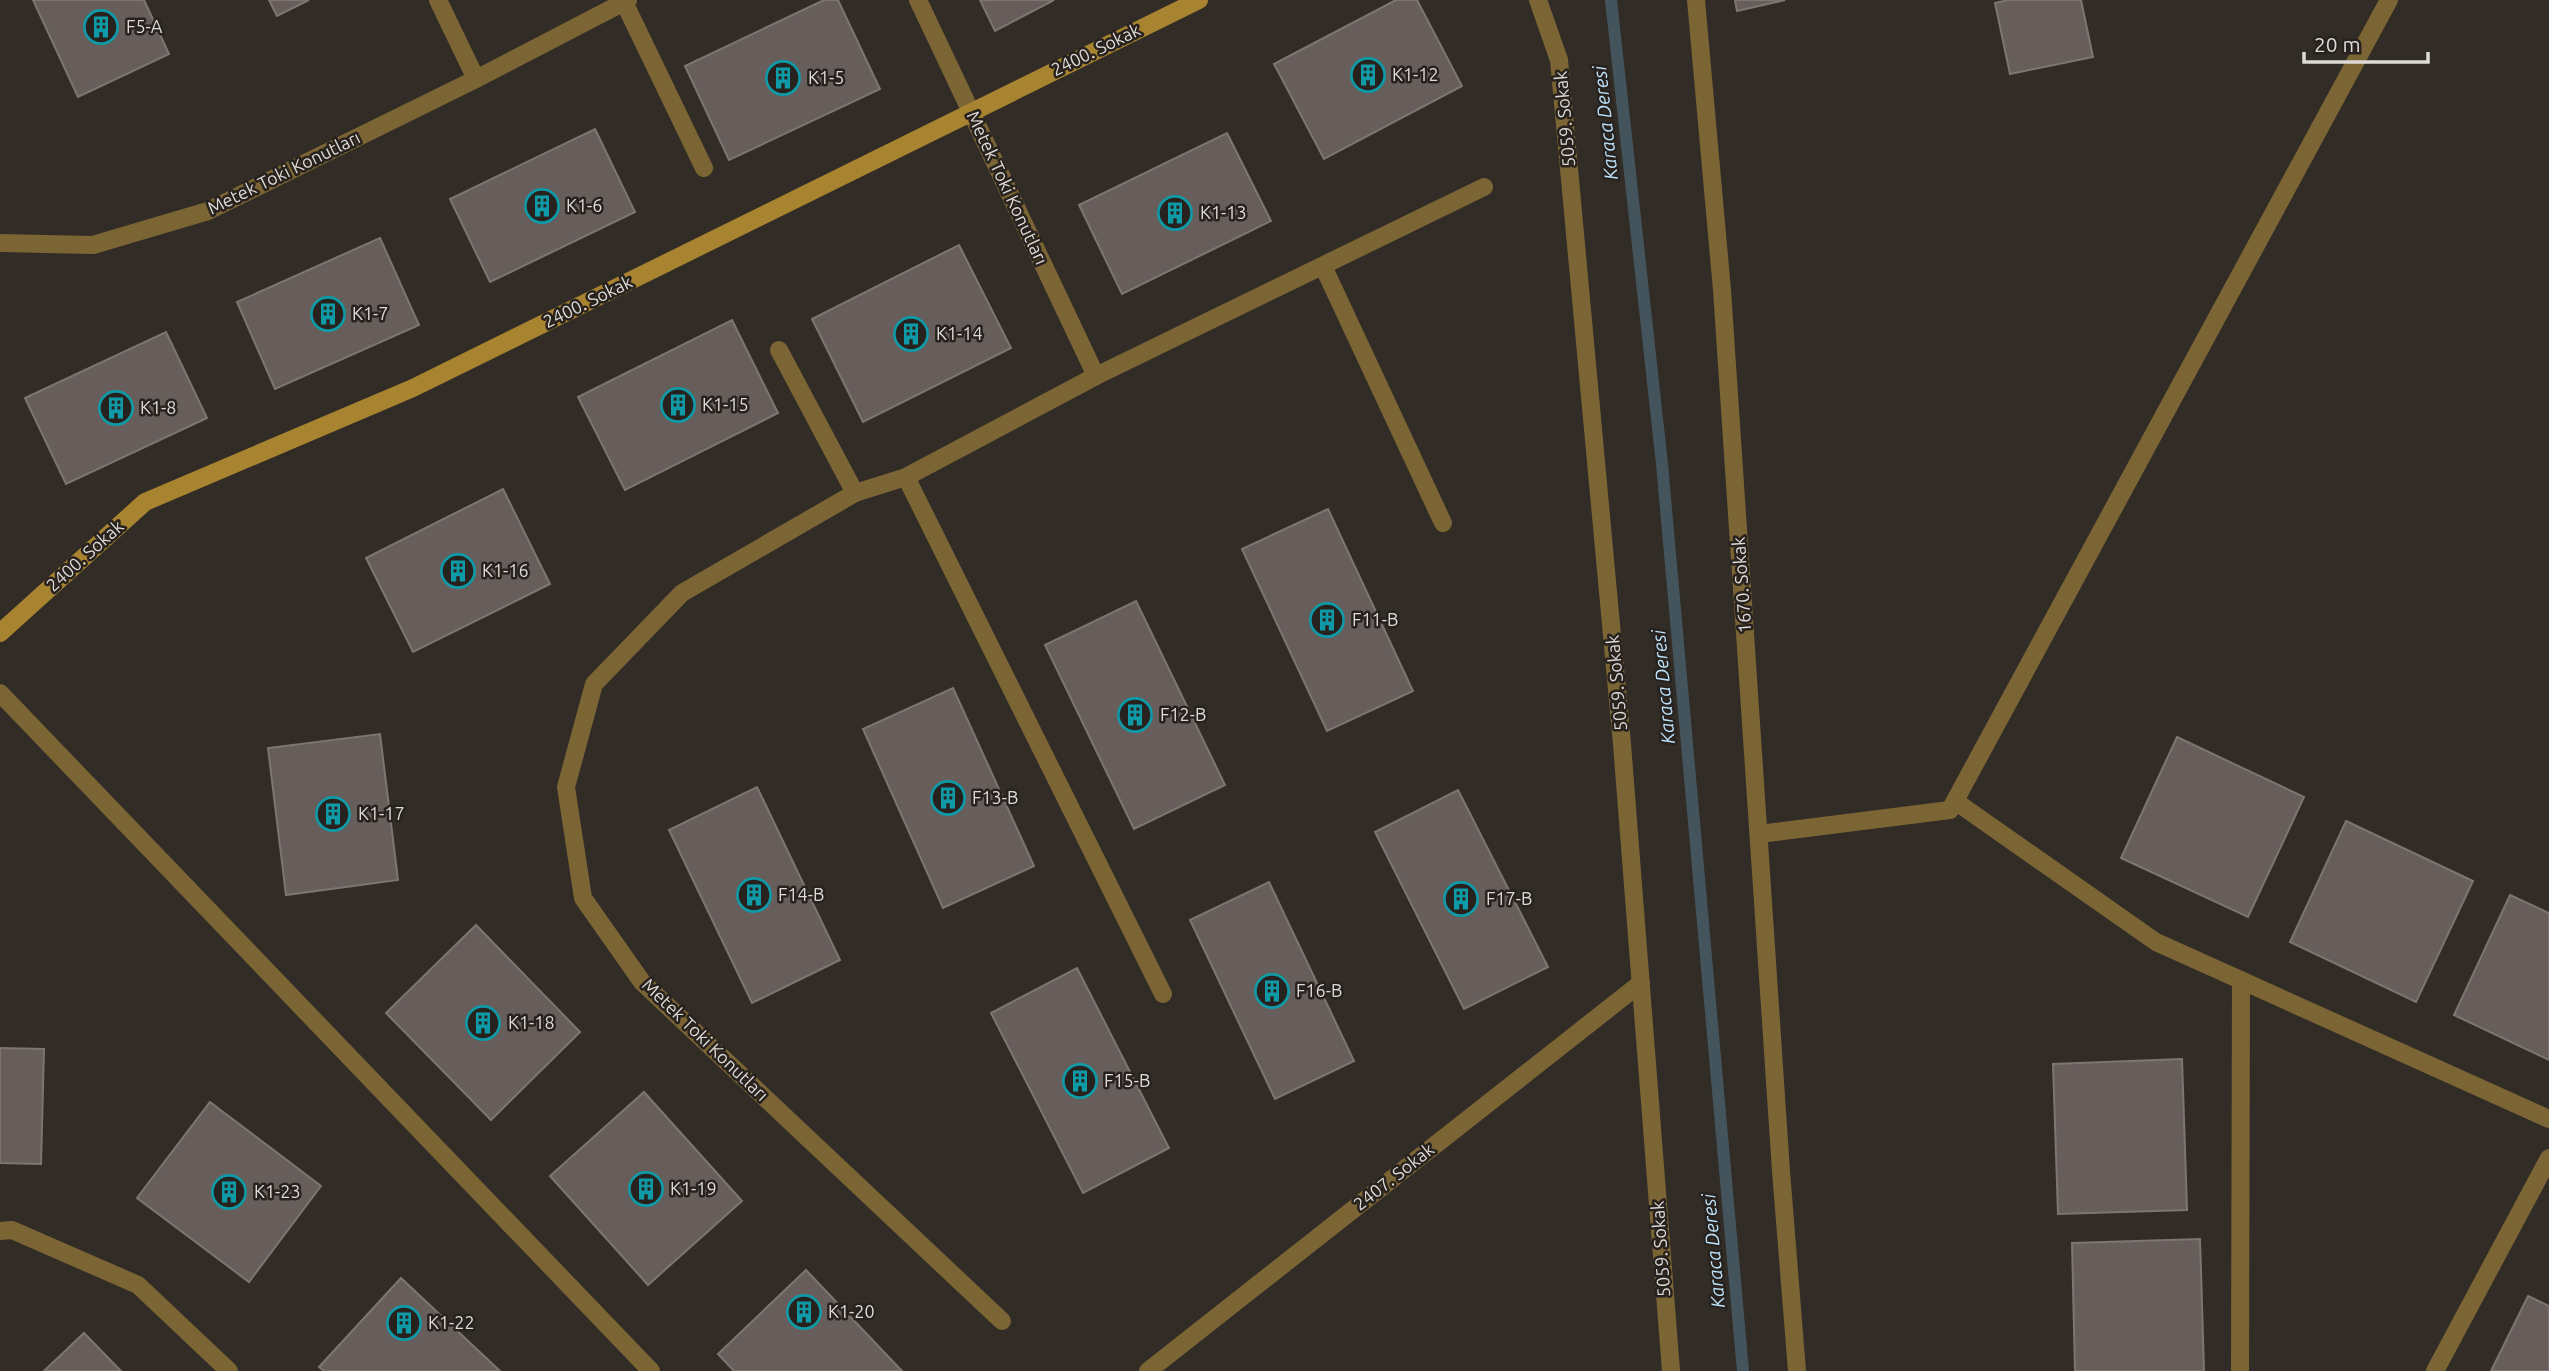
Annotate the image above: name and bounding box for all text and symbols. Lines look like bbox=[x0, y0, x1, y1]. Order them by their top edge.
building icon: F5-A bbox=[82, 8, 120, 46]
place label: F5-A bbox=[126, 16, 163, 36]
street label: 2400. Sokak bbox=[1048, 19, 1143, 79]
scale bar bbox=[2304, 21, 2428, 65]
text: 20 m bbox=[2314, 32, 2361, 56]
building icon: K1-12 bbox=[1349, 56, 1387, 94]
building icon: K1-5 bbox=[764, 59, 802, 97]
place label: K1-12 bbox=[1392, 64, 1439, 84]
water label: Karaca Deresi bbox=[1588, 64, 1622, 181]
place label: K1-5 bbox=[808, 67, 844, 87]
street label: 5059. Sokak bbox=[1550, 70, 1578, 168]
street label: Metek Toki Konutları bbox=[964, 108, 1052, 268]
street label: Metek Toki Konutları bbox=[204, 126, 363, 218]
building icon: K1-6 bbox=[523, 187, 561, 225]
building icon: K1-13 bbox=[1156, 194, 1194, 232]
place label: K1-6 bbox=[566, 195, 602, 215]
place label: K1-13 bbox=[1200, 202, 1247, 222]
street label: 2400. Sokak bbox=[540, 271, 635, 331]
building icon: K1-7 bbox=[309, 295, 347, 333]
place label: K1-7 bbox=[352, 303, 388, 323]
building icon: K1-14 bbox=[892, 315, 930, 353]
place label: K1-14 bbox=[936, 323, 983, 343]
building icon: K1-15 bbox=[659, 386, 697, 424]
building icon: K1-8 bbox=[97, 389, 135, 427]
place label: K1-15 bbox=[702, 394, 749, 414]
place label: K1-8 bbox=[140, 397, 176, 417]
street label: 2400. Sokak bbox=[42, 516, 127, 595]
street label: 1670. Sokak bbox=[1728, 536, 1754, 634]
building icon: K1-16 bbox=[439, 552, 477, 590]
place label: K1-16 bbox=[482, 560, 529, 580]
building icon: F11-B bbox=[1308, 601, 1346, 639]
place label: F11-B bbox=[1352, 609, 1398, 629]
water label: Karaca Deresi bbox=[1647, 628, 1679, 745]
street label: 5059. Sokak bbox=[1602, 634, 1630, 732]
building icon: F12-B bbox=[1116, 696, 1154, 734]
place label: F12-B bbox=[1160, 704, 1206, 724]
building icon: F13-B bbox=[929, 779, 967, 817]
place label: F13-B bbox=[972, 787, 1018, 807]
building icon: K1-17 bbox=[314, 795, 352, 833]
place label: K1-17 bbox=[358, 803, 405, 823]
building icon: F14-B bbox=[735, 876, 773, 914]
building icon: F17-B bbox=[1442, 880, 1480, 918]
place label: F14-B bbox=[778, 884, 824, 904]
place label: F17-B bbox=[1486, 888, 1532, 908]
building icon: F16-B bbox=[1253, 972, 1291, 1010]
street label: Metek Toki Konutları bbox=[639, 974, 773, 1105]
place label: F16-B bbox=[1296, 980, 1342, 1000]
building icon: K1-18 bbox=[464, 1004, 502, 1042]
place label: K1-18 bbox=[508, 1012, 555, 1032]
building icon: F15-B bbox=[1061, 1062, 1099, 1100]
place label: F15-B bbox=[1104, 1070, 1150, 1090]
street label: 2407. Sokak bbox=[1349, 1139, 1438, 1214]
building icon: K1-19 bbox=[627, 1170, 665, 1208]
building icon: K1-23 bbox=[210, 1173, 248, 1211]
place label: K1-19 bbox=[670, 1178, 717, 1198]
place label: K1-23 bbox=[254, 1181, 301, 1201]
water label: Karaca Deresi bbox=[1697, 1192, 1729, 1309]
street label: 5059. Sokak bbox=[1647, 1200, 1673, 1298]
building icon: K1-20 bbox=[785, 1293, 823, 1331]
place label: K1-20 bbox=[828, 1301, 875, 1321]
building icon: K1-22 bbox=[385, 1304, 423, 1342]
place label: K1-22 bbox=[428, 1312, 475, 1332]

